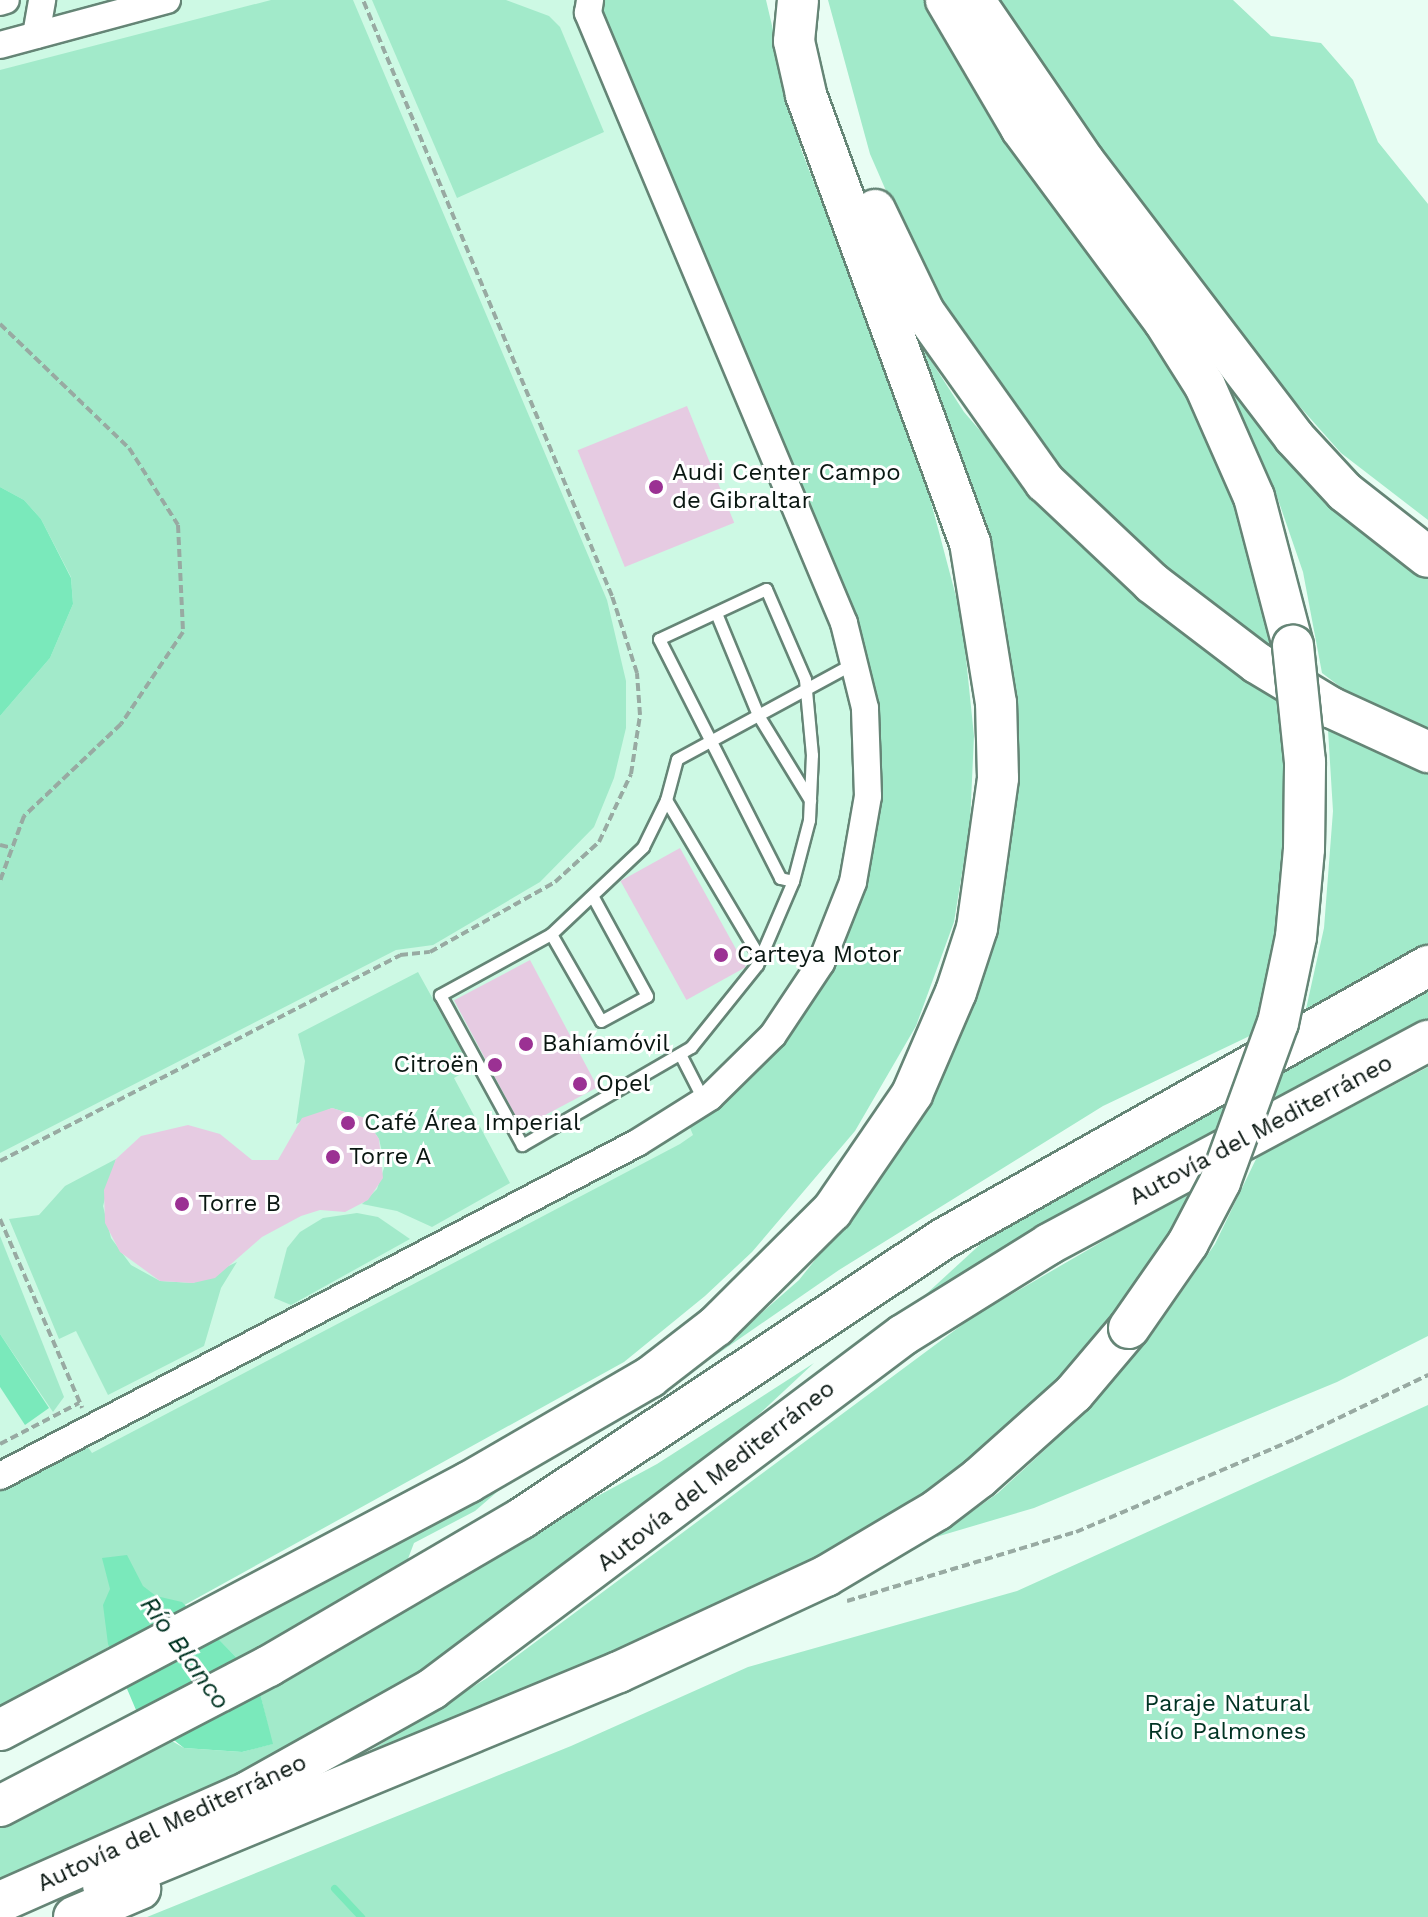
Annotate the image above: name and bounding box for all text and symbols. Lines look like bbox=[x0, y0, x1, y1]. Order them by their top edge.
place label: Audi Center Campo de Gibraltar bbox=[672, 459, 901, 515]
marker: Audi Center Campo de Gibraltar bbox=[647, 478, 665, 496]
place label: Carteya Motor bbox=[737, 941, 902, 969]
marker: Carteya Motor bbox=[712, 946, 730, 964]
place label: Bahíamóvil bbox=[542, 1030, 670, 1058]
marker: Bahíamóvil bbox=[517, 1035, 535, 1053]
street label: Autovía del Mediterráneo bbox=[1124, 1048, 1398, 1212]
place label: Citroën bbox=[394, 1051, 479, 1079]
marker: Citroën bbox=[486, 1056, 504, 1074]
place label: Opel bbox=[596, 1070, 650, 1098]
marker: Opel bbox=[571, 1075, 589, 1093]
place label: Café Área Imperial bbox=[364, 1109, 582, 1137]
marker: Café Área Imperial bbox=[339, 1114, 357, 1132]
place label: Torre A bbox=[349, 1143, 432, 1171]
marker: Torre A bbox=[324, 1148, 342, 1166]
place label: Torre B bbox=[198, 1190, 281, 1218]
marker: Torre B bbox=[173, 1195, 191, 1213]
street label: Autovía del Mediterráneo bbox=[591, 1374, 841, 1578]
water label: Río Blanco bbox=[133, 1590, 237, 1716]
park label: Paraje Natural Río Palmones bbox=[1144, 1690, 1310, 1746]
street label: Autovía del Mediterráneo bbox=[32, 1748, 312, 1898]

